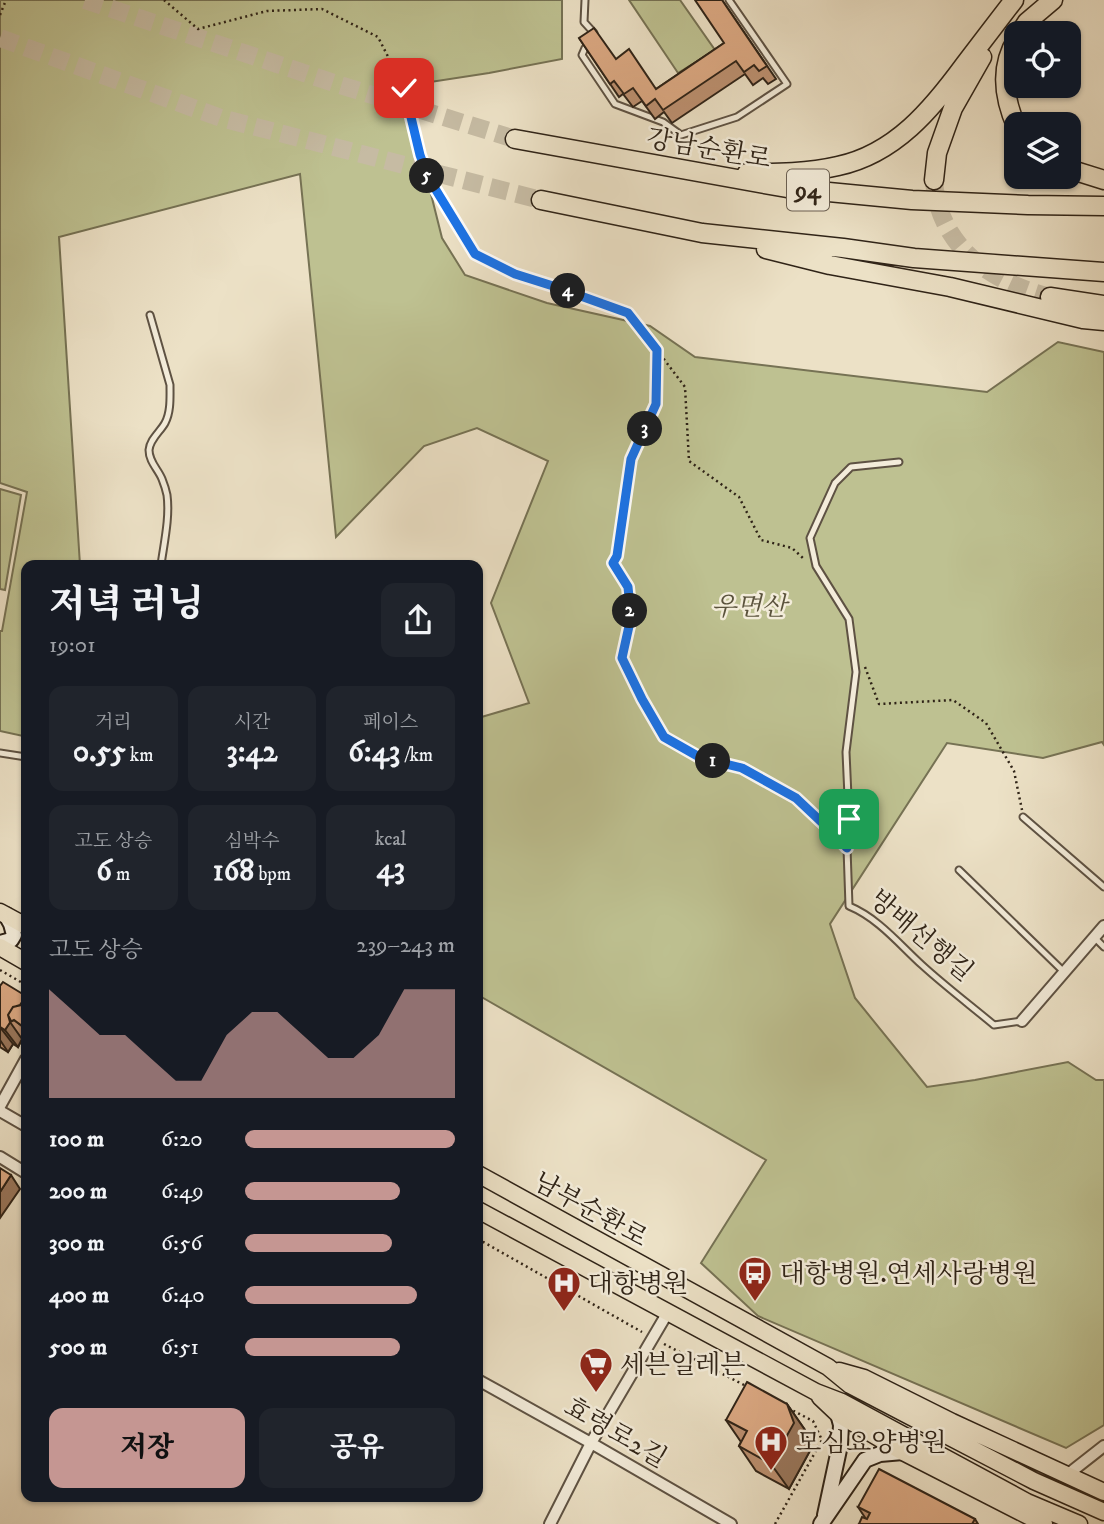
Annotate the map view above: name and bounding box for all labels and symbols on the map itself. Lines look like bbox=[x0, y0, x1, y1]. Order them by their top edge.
pin bbox=[374, 58, 434, 118]
street label: 강남순환로 bbox=[644, 122, 773, 177]
pin: 5 bbox=[410, 158, 444, 194]
road number: 94 bbox=[787, 170, 829, 210]
pin: 4 bbox=[550, 274, 586, 308]
pin: 3 bbox=[628, 412, 662, 446]
park label: 우면산 bbox=[711, 591, 791, 624]
pin: 2 bbox=[612, 594, 648, 628]
pin: 1 bbox=[696, 744, 730, 778]
pin bbox=[819, 789, 879, 849]
street label: 방배선행길 bbox=[862, 883, 980, 989]
street label: 남부순환로 bbox=[527, 1165, 653, 1255]
bus stop icon: 대항병원.연세사랑병원 bbox=[736, 1254, 774, 1303]
place label: 대항병원.연세사랑병원 bbox=[780, 1258, 1037, 1291]
hospital icon: 대항병원 bbox=[545, 1264, 583, 1313]
place label: 대항병원 bbox=[588, 1268, 688, 1301]
supermarket icon: 세븐일레븐 bbox=[577, 1345, 615, 1394]
place label: 세븐일레븐 bbox=[620, 1349, 746, 1382]
street label: 효령로2길 bbox=[558, 1391, 673, 1476]
hospital icon: 모심요양병원 bbox=[752, 1423, 790, 1472]
place label: 모심요양병원 bbox=[796, 1427, 947, 1460]

